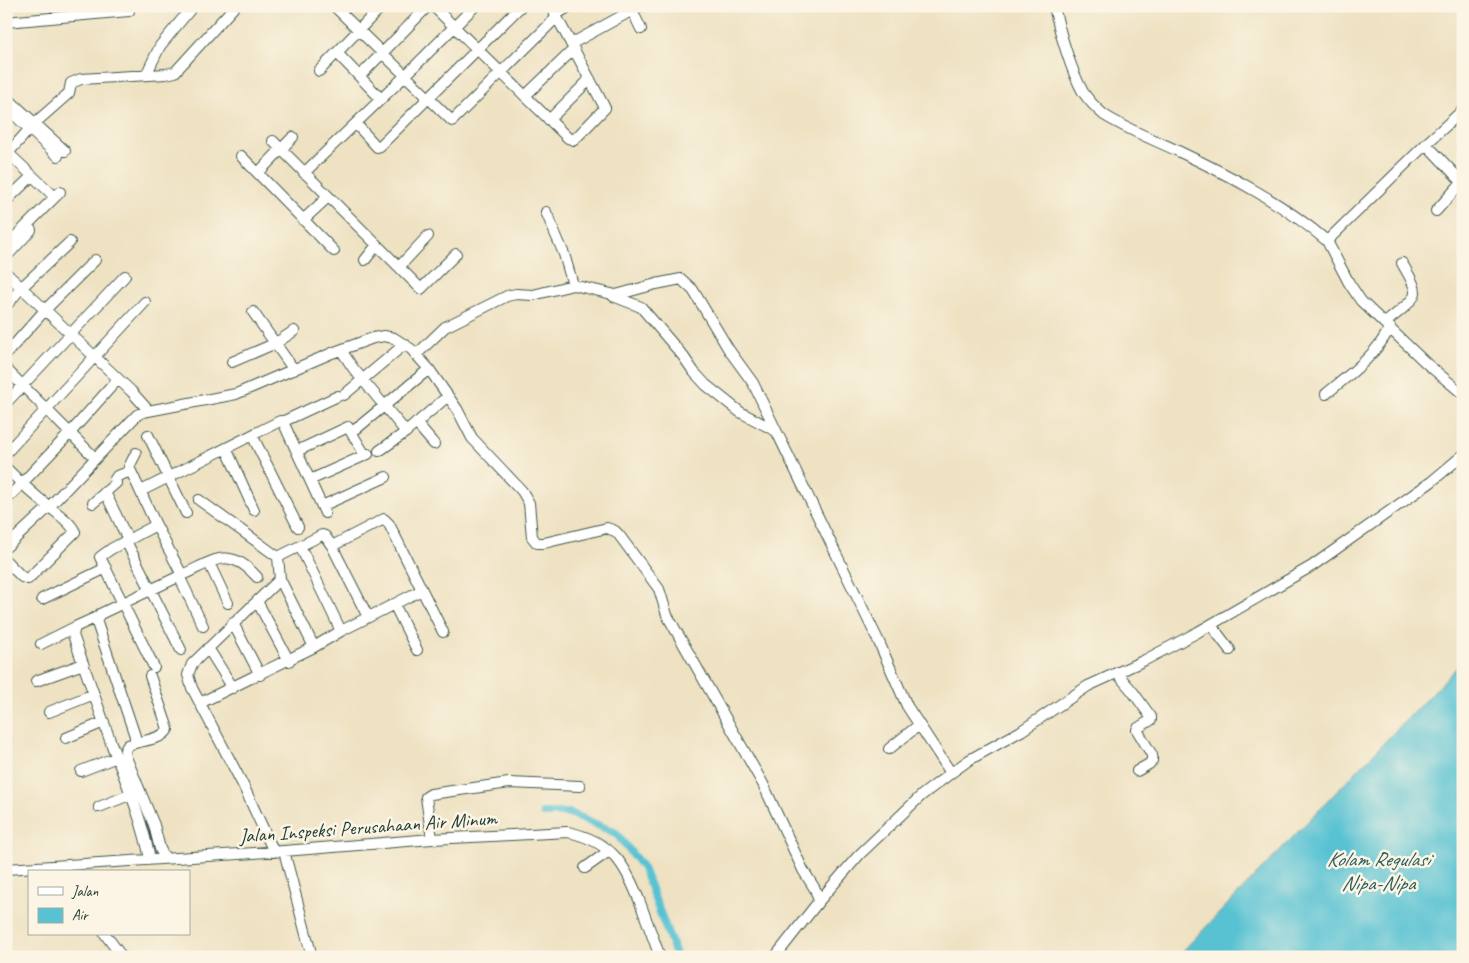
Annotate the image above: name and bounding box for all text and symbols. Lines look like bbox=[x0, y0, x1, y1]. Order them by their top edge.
street label: Jalan Inspeksi Perusahaan Air Minum bbox=[237, 805, 499, 849]
water label: Kolam Regulasi Nipa-Nipa bbox=[1327, 846, 1434, 896]
legend bbox=[28, 870, 190, 936]
text: Jalan bbox=[71, 882, 99, 901]
text: Air bbox=[72, 906, 89, 925]

